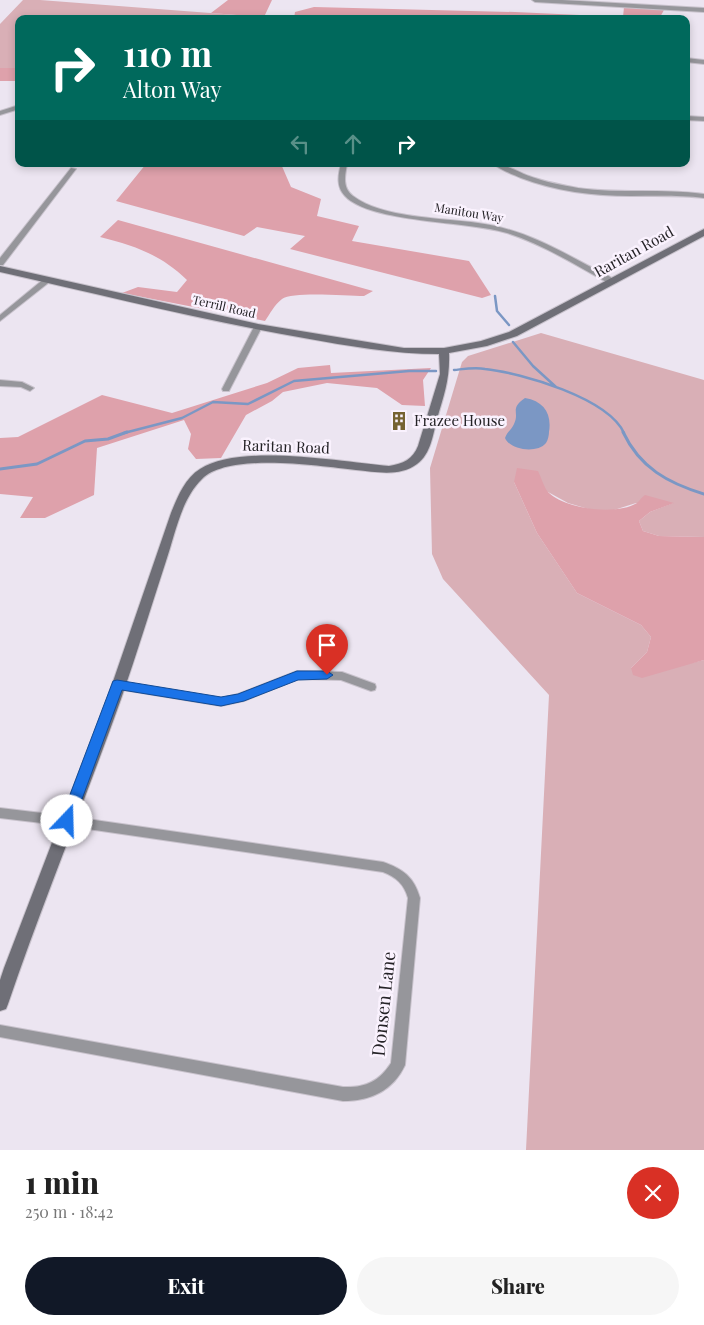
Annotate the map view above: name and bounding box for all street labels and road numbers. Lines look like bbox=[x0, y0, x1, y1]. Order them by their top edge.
street label: Manitou Way bbox=[434, 199, 505, 225]
street label: Raritan Road bbox=[590, 221, 677, 281]
street label: Terrill Road bbox=[191, 291, 257, 321]
street label: Raritan Road bbox=[242, 434, 331, 458]
street label: Donsen Lane bbox=[366, 950, 400, 1058]

